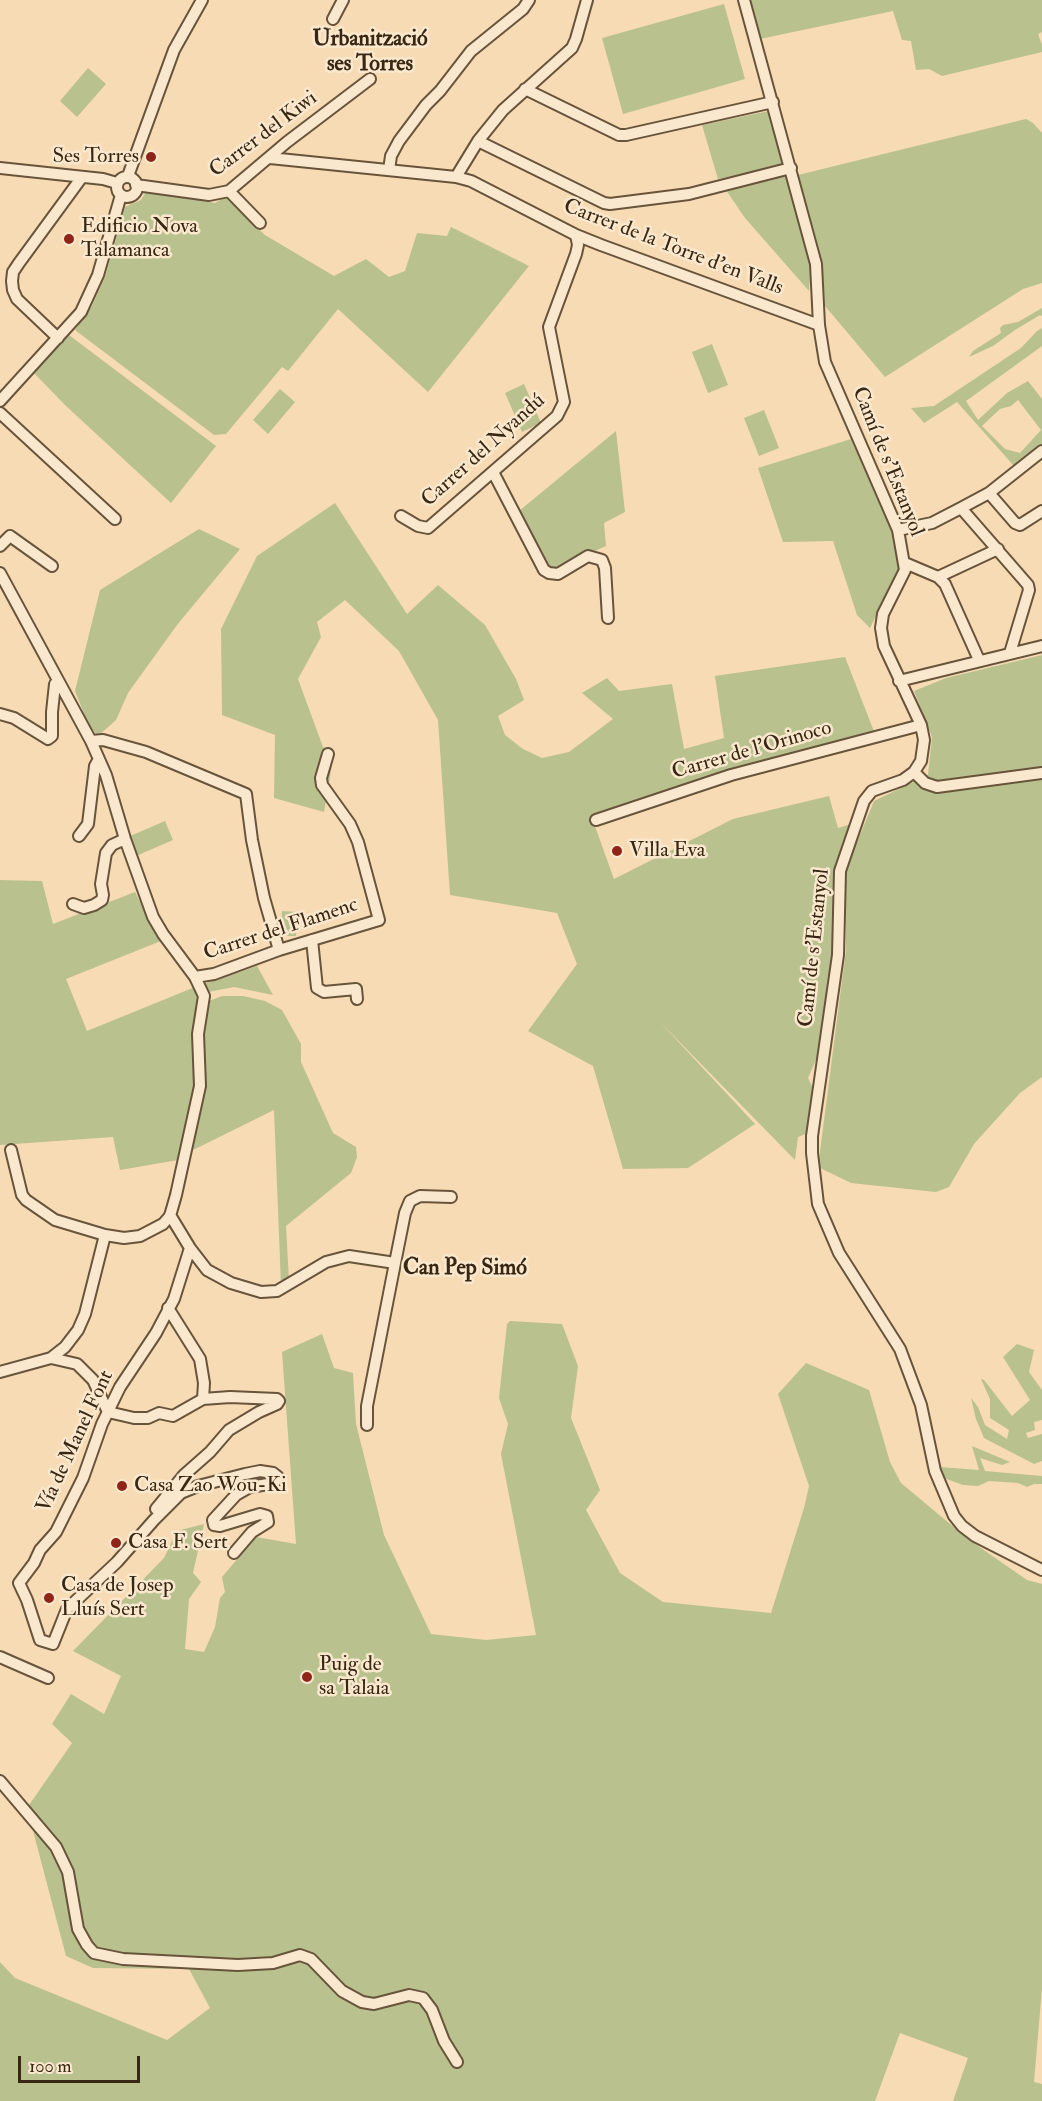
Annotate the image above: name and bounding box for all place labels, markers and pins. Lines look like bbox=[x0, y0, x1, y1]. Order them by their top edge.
place label: Ses Torres bbox=[52, 144, 139, 170]
marker: Ses Torres bbox=[144, 150, 158, 164]
place label: Edificio Nova Talamanca bbox=[81, 214, 198, 264]
marker: Edificio Nova Talamanca bbox=[62, 232, 76, 246]
place label: Villa Eva bbox=[629, 838, 705, 864]
marker: Villa Eva bbox=[610, 844, 624, 858]
place label: Casa Zao Wou-Ki bbox=[134, 1473, 287, 1499]
marker: Casa Zao Wou-Ki bbox=[115, 1479, 129, 1493]
place label: Casa F. Sert bbox=[128, 1530, 228, 1556]
marker: Casa F. Sert bbox=[109, 1536, 123, 1550]
place label: Casa de Josep Lluís Sert bbox=[61, 1573, 174, 1623]
marker: Casa de Josep Lluís Sert bbox=[42, 1591, 56, 1605]
place label: Puig de sa Talaia bbox=[319, 1652, 389, 1702]
marker: Puig de sa Talaia bbox=[300, 1670, 314, 1684]

